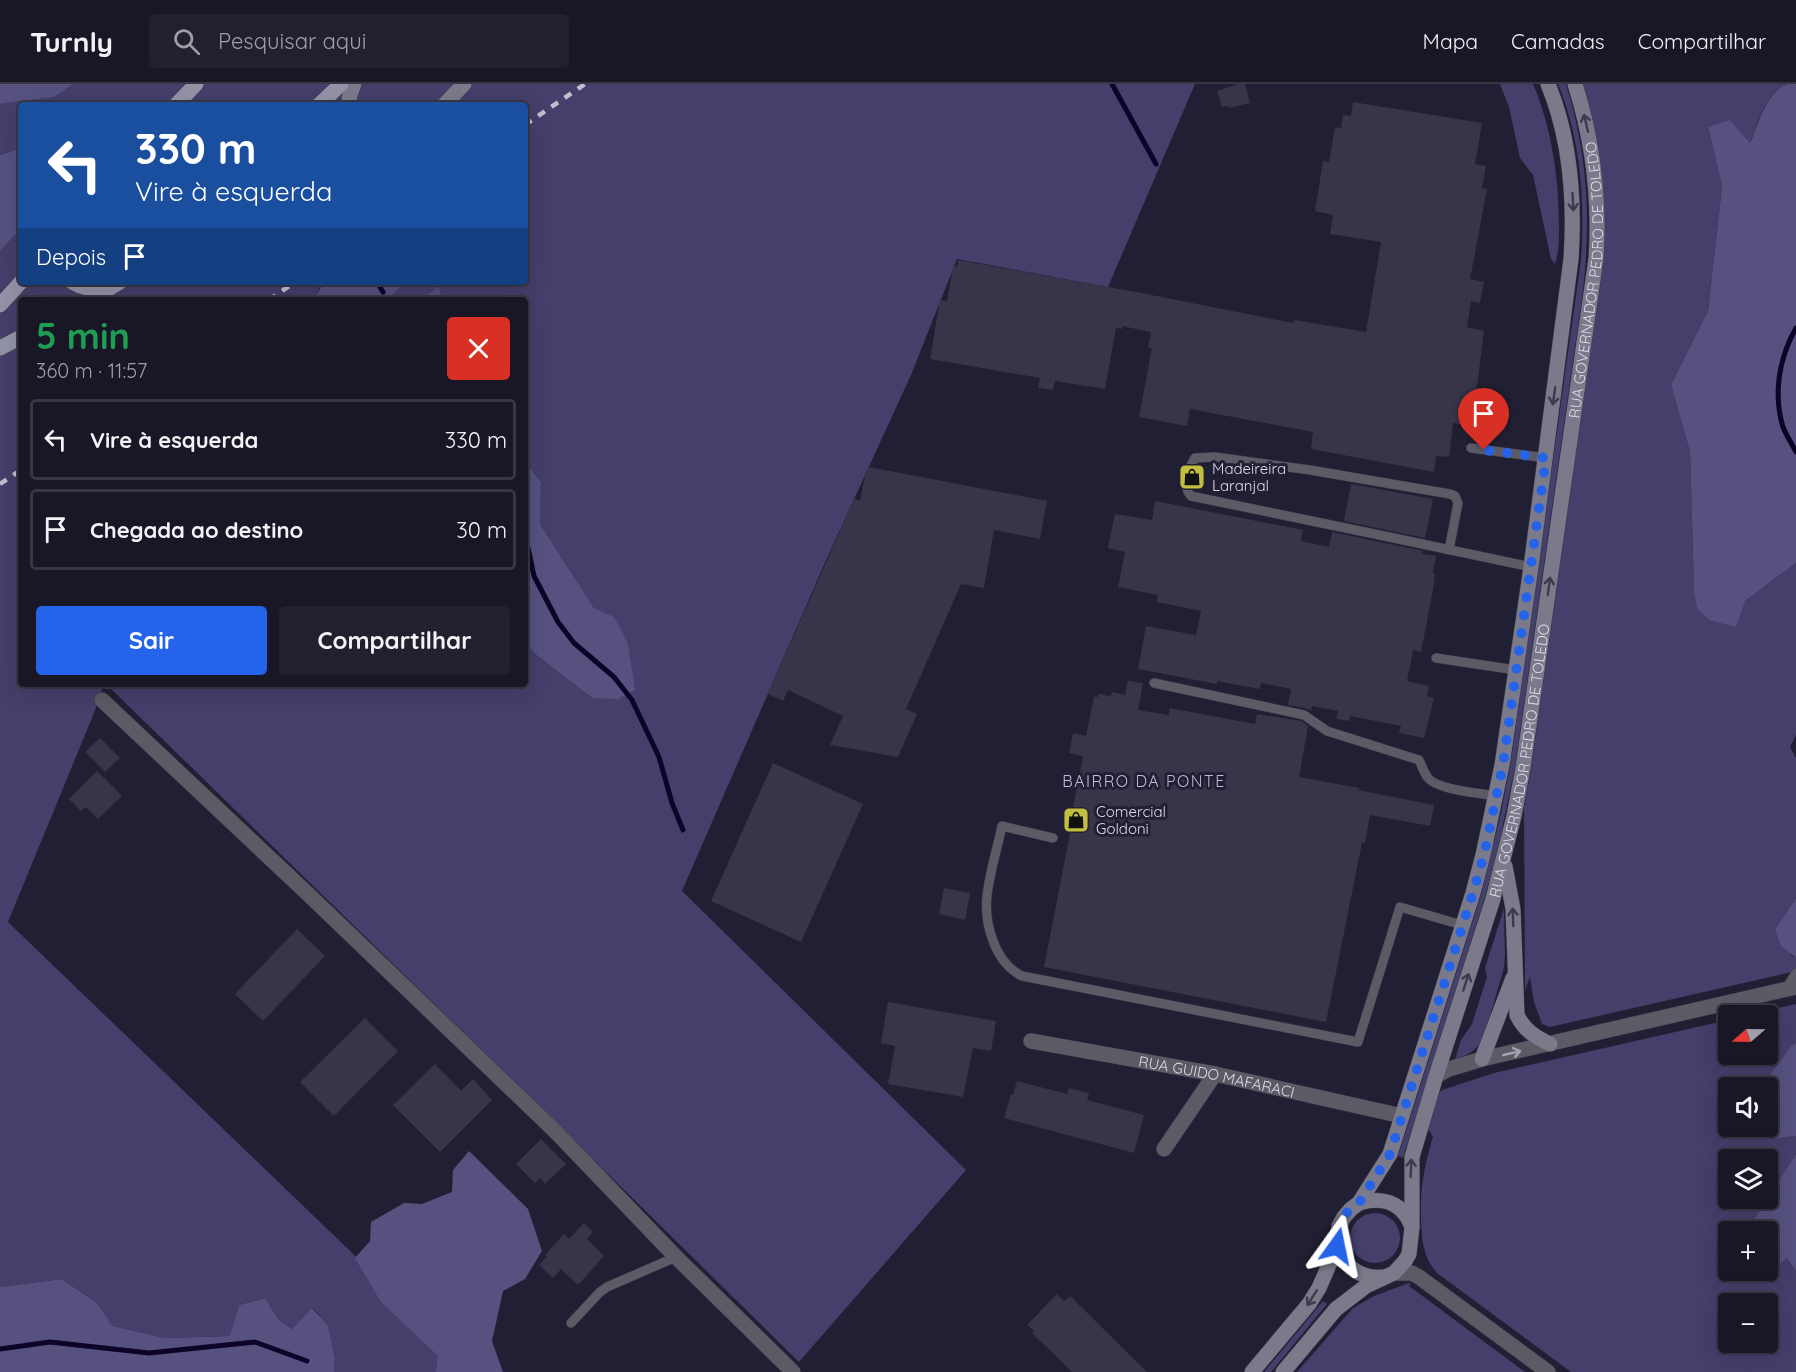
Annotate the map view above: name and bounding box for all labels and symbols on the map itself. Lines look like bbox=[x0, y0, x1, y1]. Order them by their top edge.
one-way arrow bbox=[1579, 113, 1591, 132]
street label: RUA GOVERNADOR PEDRO DE TOLEDO bbox=[1564, 140, 1607, 419]
one-way arrow bbox=[1567, 192, 1578, 212]
one-way arrow bbox=[1548, 386, 1559, 406]
pin bbox=[1458, 388, 1509, 450]
place label: Madeireira Laranjal bbox=[1212, 459, 1286, 495]
shop icon: Madeireira Laranjal bbox=[1177, 462, 1207, 492]
one-way arrow bbox=[1544, 577, 1555, 597]
street label: RUA GOVERNADOR PEDRO DE TOLEDO bbox=[1484, 622, 1553, 899]
district label: BAIRRO DA PONTE bbox=[1062, 771, 1226, 791]
place label: Comercial Goldoni bbox=[1096, 802, 1166, 838]
shop icon: Comercial Goldoni bbox=[1061, 805, 1091, 835]
one-way arrow bbox=[1507, 908, 1519, 928]
one-way arrow bbox=[1461, 973, 1472, 992]
north arrow bbox=[1718, 1005, 1778, 1065]
one-way arrow bbox=[1502, 1046, 1521, 1058]
street label: RUA GUIDO MAFARACI bbox=[1137, 1051, 1297, 1101]
one-way arrow bbox=[1406, 1159, 1417, 1179]
position arrow bbox=[1305, 1214, 1369, 1278]
one-way arrow bbox=[1306, 1289, 1318, 1306]

